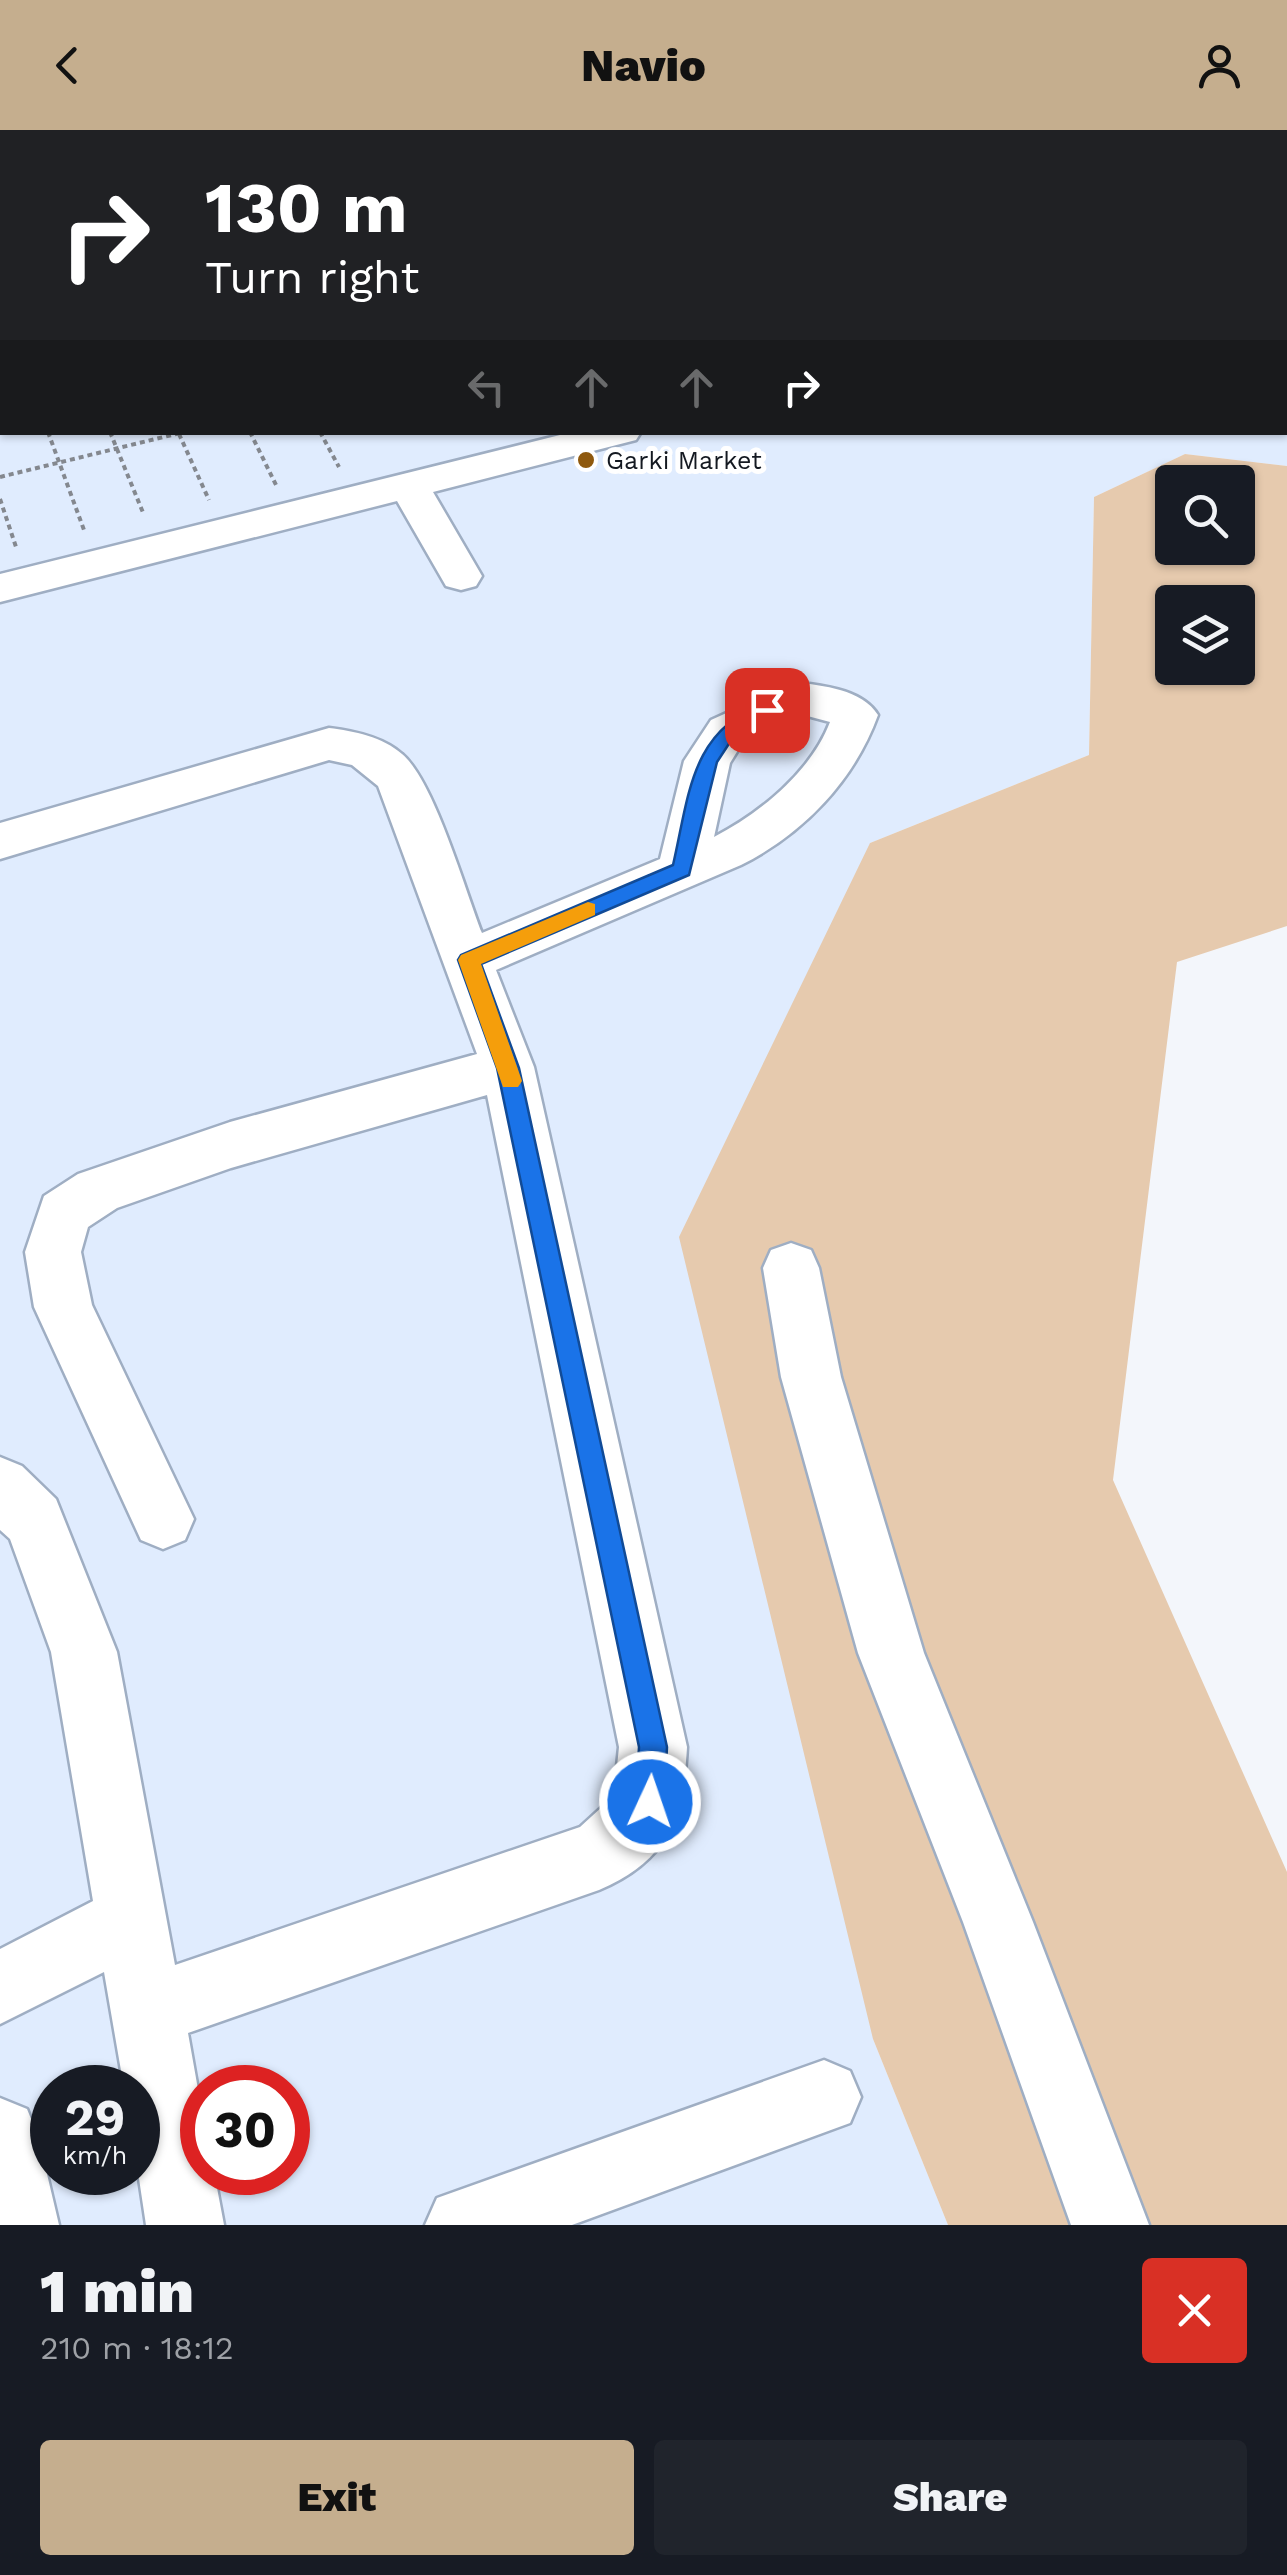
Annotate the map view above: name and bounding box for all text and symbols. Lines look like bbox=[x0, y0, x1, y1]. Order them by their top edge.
icon: back bbox=[40, 38, 95, 93]
icon: person bbox=[1192, 38, 1247, 93]
text: Navio bbox=[581, 39, 706, 92]
text: 130 m bbox=[205, 167, 408, 249]
icon: right bbox=[40, 170, 170, 300]
text: Turn right bbox=[205, 251, 419, 304]
icon: left bbox=[459, 360, 514, 415]
icon: ahead bbox=[564, 360, 619, 415]
icon: ahead bbox=[669, 360, 724, 415]
icon: right bbox=[774, 360, 829, 415]
place label: Garki Market bbox=[606, 446, 762, 475]
marker: Garki Market bbox=[575, 449, 597, 471]
map controls bbox=[1155, 465, 1255, 685]
button: search bbox=[1155, 465, 1255, 565]
button: layers bbox=[1155, 585, 1255, 685]
pin bbox=[725, 668, 810, 753]
icon: arrive bbox=[740, 683, 795, 738]
position arrow bbox=[598, 1750, 702, 1854]
speed limit sign: 30 bbox=[180, 2065, 310, 2195]
text: 29 bbox=[65, 2088, 125, 2147]
text: km/h bbox=[63, 2141, 127, 2170]
text: 1 min bbox=[40, 2256, 194, 2327]
button: close bbox=[1142, 2258, 1247, 2363]
text: 210 m · 18:12 bbox=[40, 2329, 234, 2367]
button: Exit bbox=[40, 2440, 634, 2555]
button: Share bbox=[654, 2440, 1247, 2555]

